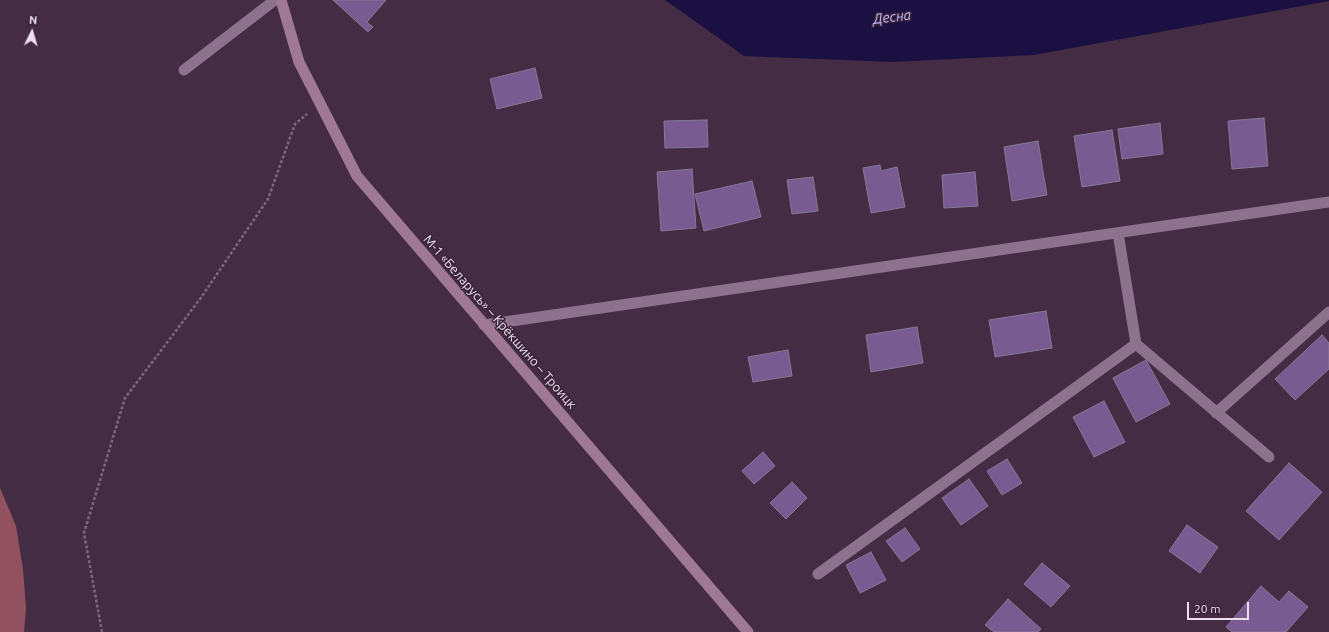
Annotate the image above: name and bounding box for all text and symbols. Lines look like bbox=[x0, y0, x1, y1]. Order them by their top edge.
water label: Десна bbox=[872, 6, 912, 28]
north arrow bbox=[12, 12, 52, 52]
text: N bbox=[28, 14, 38, 26]
street label: М-1 «Беларусь» – Крёкшино – Троицк bbox=[420, 232, 580, 412]
scale bar bbox=[1189, 594, 1251, 620]
text: 20 m bbox=[1194, 602, 1221, 615]

